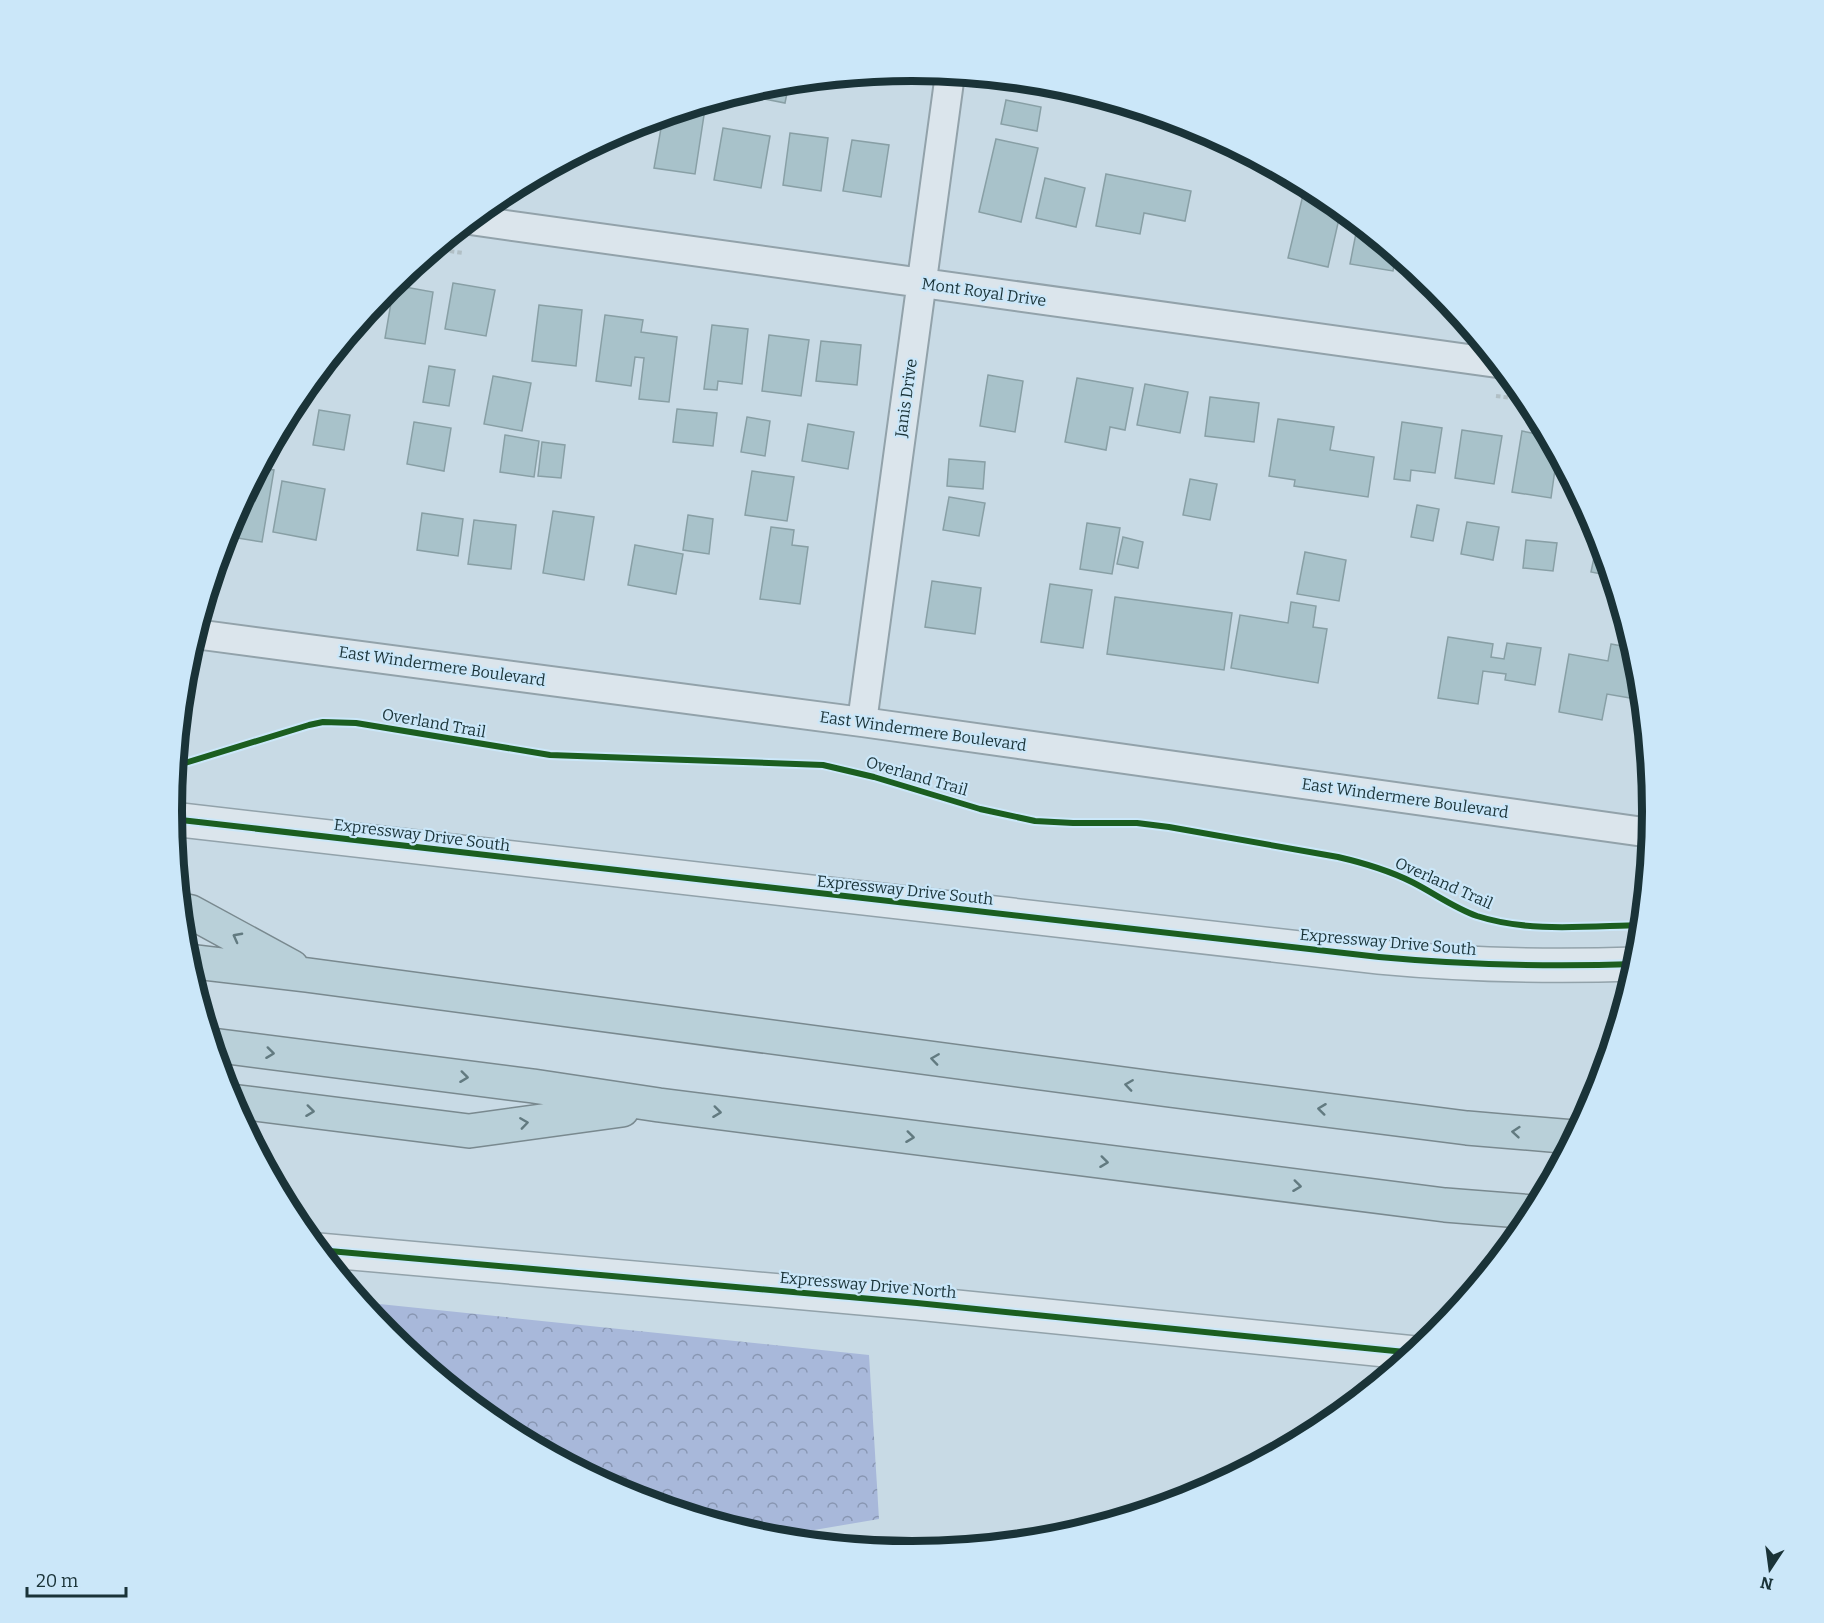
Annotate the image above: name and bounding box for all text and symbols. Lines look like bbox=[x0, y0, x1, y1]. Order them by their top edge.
street label: Mont Royal Drive bbox=[921, 274, 1047, 310]
street label: Janis Drive bbox=[891, 358, 921, 439]
street label: East Windermere Boulevard bbox=[337, 642, 547, 690]
street label: Overland Trail bbox=[381, 705, 488, 742]
street label: East Windermere Boulevard bbox=[818, 707, 1028, 755]
street label: Overland Trail bbox=[864, 752, 970, 800]
street label: East Windermere Boulevard bbox=[1300, 774, 1510, 822]
street label: Expressway Drive South bbox=[333, 815, 511, 855]
street label: Overland Trail bbox=[1392, 853, 1496, 913]
street label: Expressway Drive South bbox=[816, 871, 994, 909]
street label: Expressway Drive South bbox=[1299, 925, 1477, 959]
one-way arrow bbox=[233, 933, 243, 944]
one-way arrow bbox=[266, 1046, 275, 1058]
one-way arrow bbox=[931, 1053, 940, 1065]
one-way arrow bbox=[459, 1070, 468, 1083]
one-way arrow bbox=[1124, 1079, 1133, 1091]
one-way arrow bbox=[305, 1104, 314, 1117]
one-way arrow bbox=[1318, 1104, 1327, 1116]
one-way arrow bbox=[712, 1105, 722, 1118]
one-way arrow bbox=[519, 1118, 529, 1130]
one-way arrow bbox=[1511, 1126, 1520, 1139]
one-way arrow bbox=[906, 1130, 915, 1143]
one-way arrow bbox=[1099, 1155, 1108, 1167]
one-way arrow bbox=[1293, 1180, 1302, 1192]
street label: Expressway Drive North bbox=[779, 1268, 957, 1302]
north arrow bbox=[1740, 1539, 1800, 1599]
scale bar bbox=[27, 1560, 126, 1598]
text: 20 m bbox=[36, 1570, 78, 1592]
text: N bbox=[1759, 1572, 1775, 1594]

